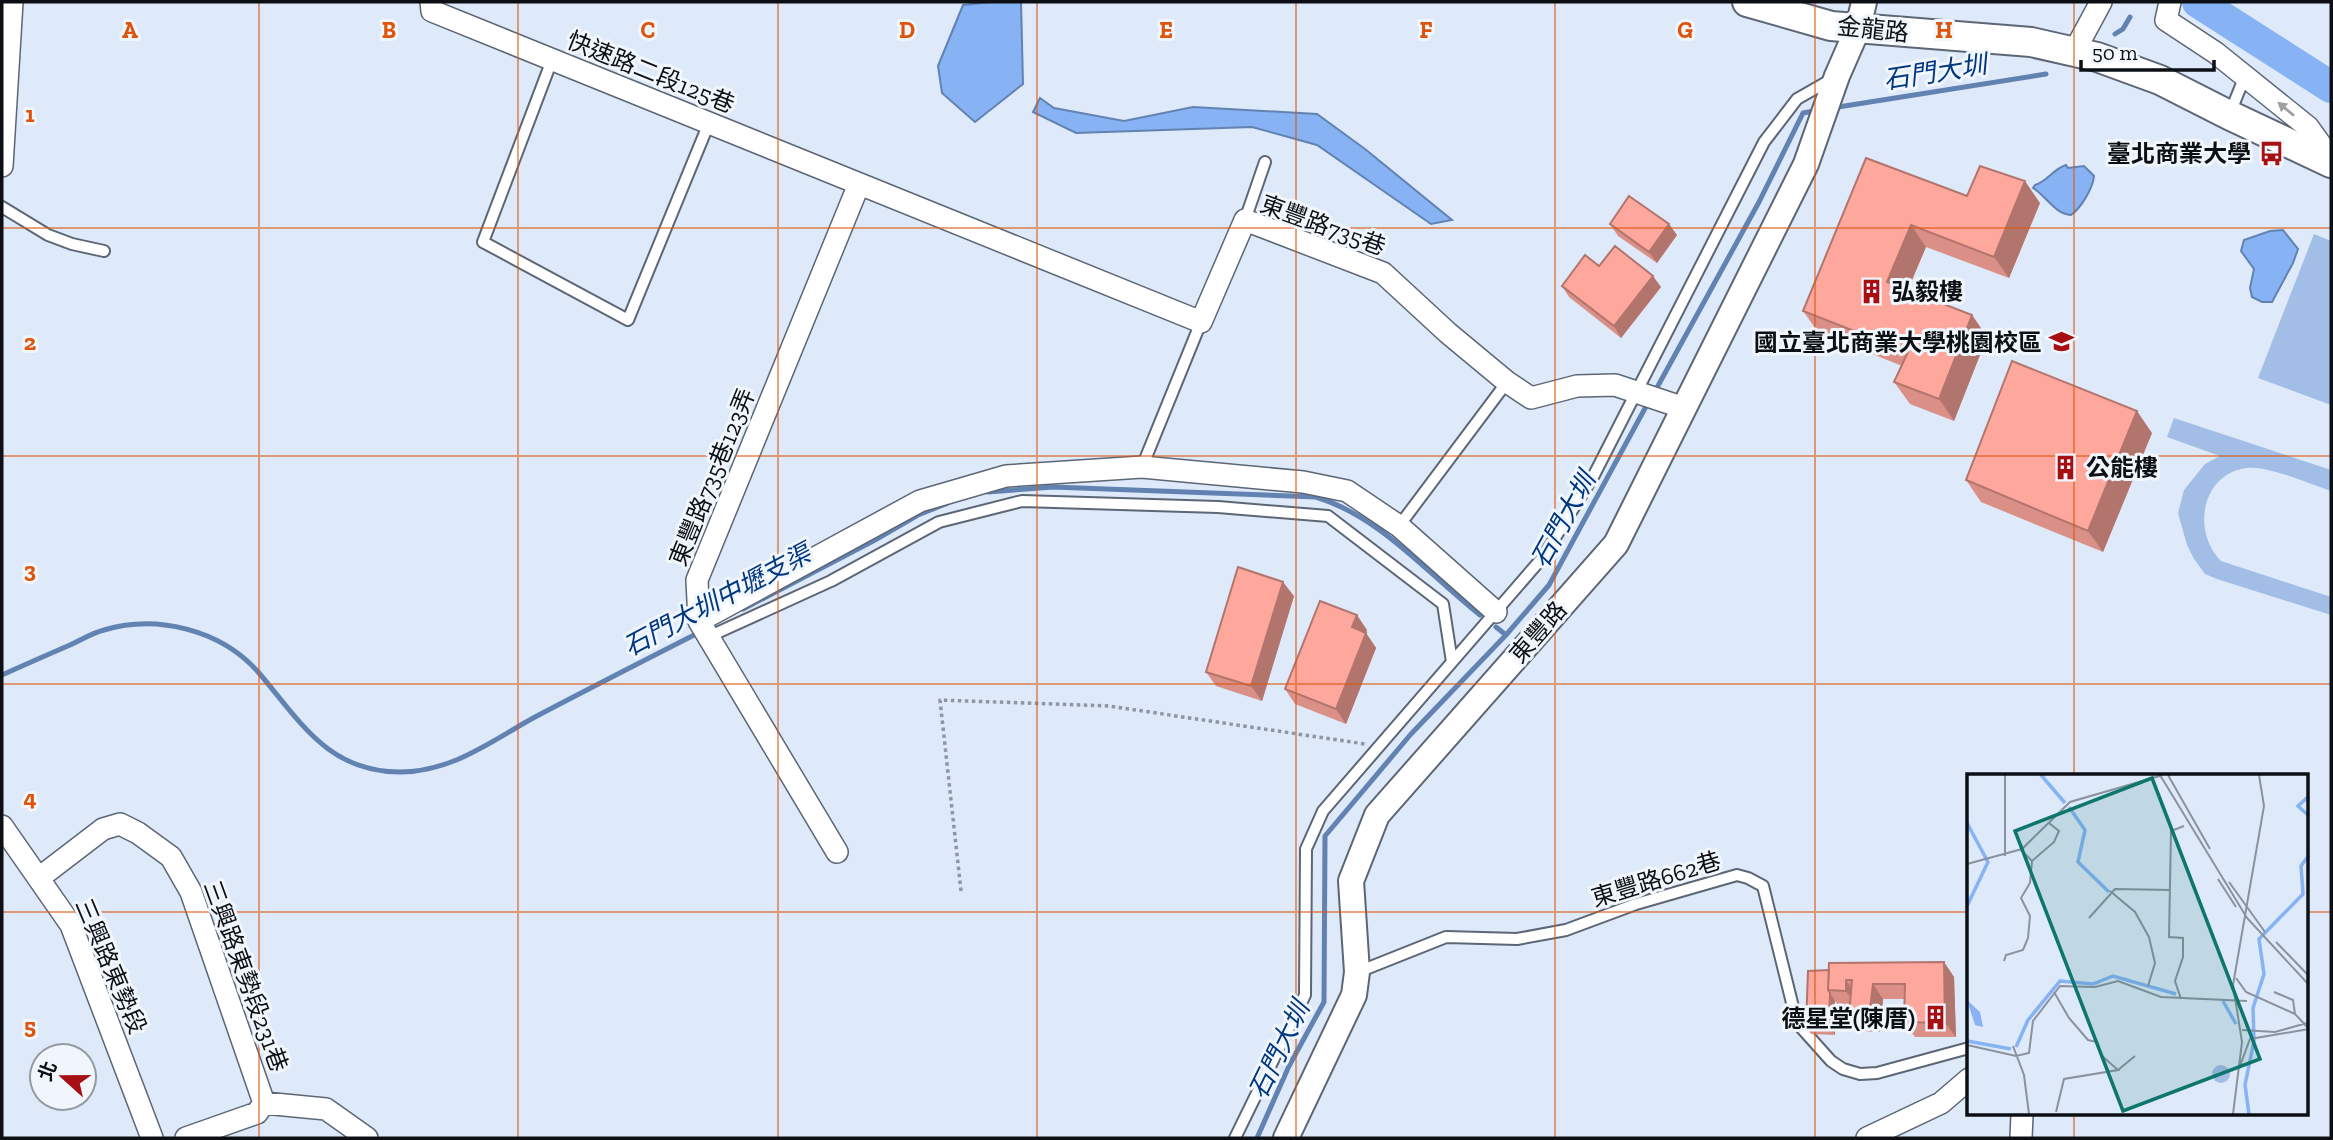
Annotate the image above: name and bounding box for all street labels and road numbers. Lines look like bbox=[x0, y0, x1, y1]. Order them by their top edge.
street label: 金龍路 bbox=[1836, 11, 1910, 47]
street label: 快速路二段125巷 bbox=[563, 25, 739, 119]
street label: 東豐路735巷 bbox=[1256, 189, 1390, 261]
street label: 東豐路735巷123弄 bbox=[663, 384, 761, 570]
street label: 東豐路 bbox=[1503, 595, 1573, 669]
street label: 東豐路662巷 bbox=[1588, 846, 1724, 912]
street label: 三興路東勢段231巷 bbox=[198, 876, 294, 1076]
street label: 三興路東勢段 bbox=[70, 894, 152, 1038]

